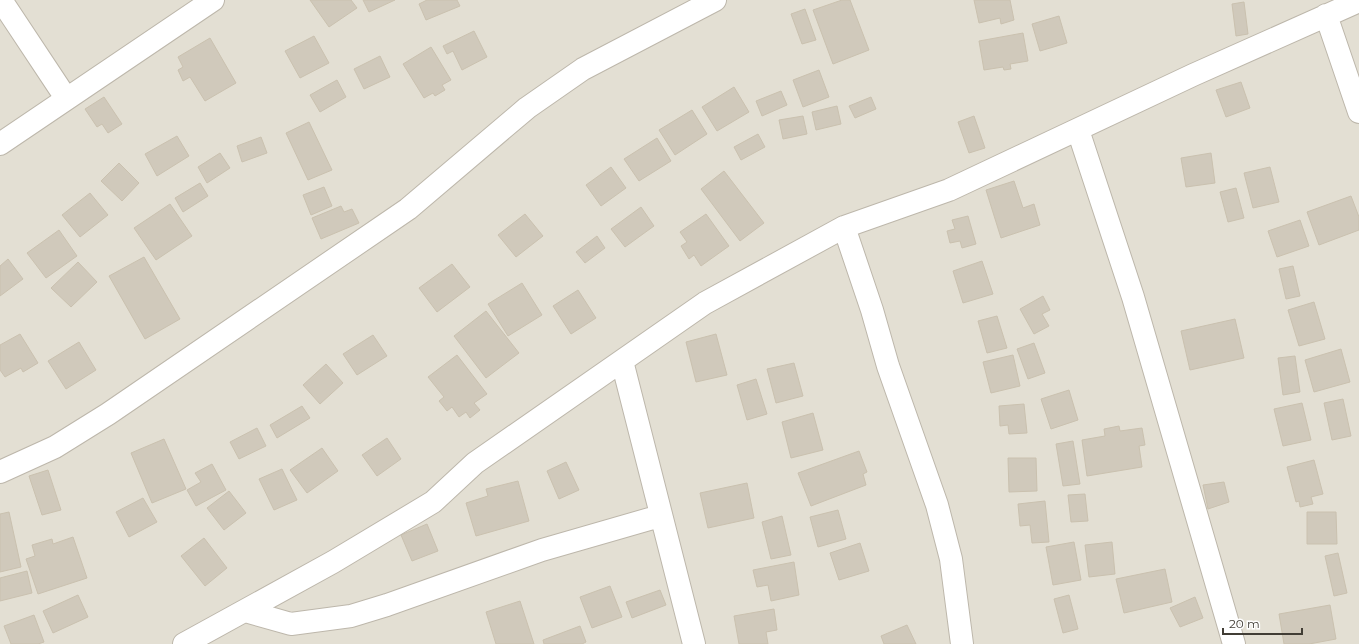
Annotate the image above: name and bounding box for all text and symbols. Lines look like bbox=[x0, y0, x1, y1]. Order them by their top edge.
scale bar bbox=[1223, 610, 1302, 636]
text: 20 m bbox=[1229, 616, 1260, 631]

